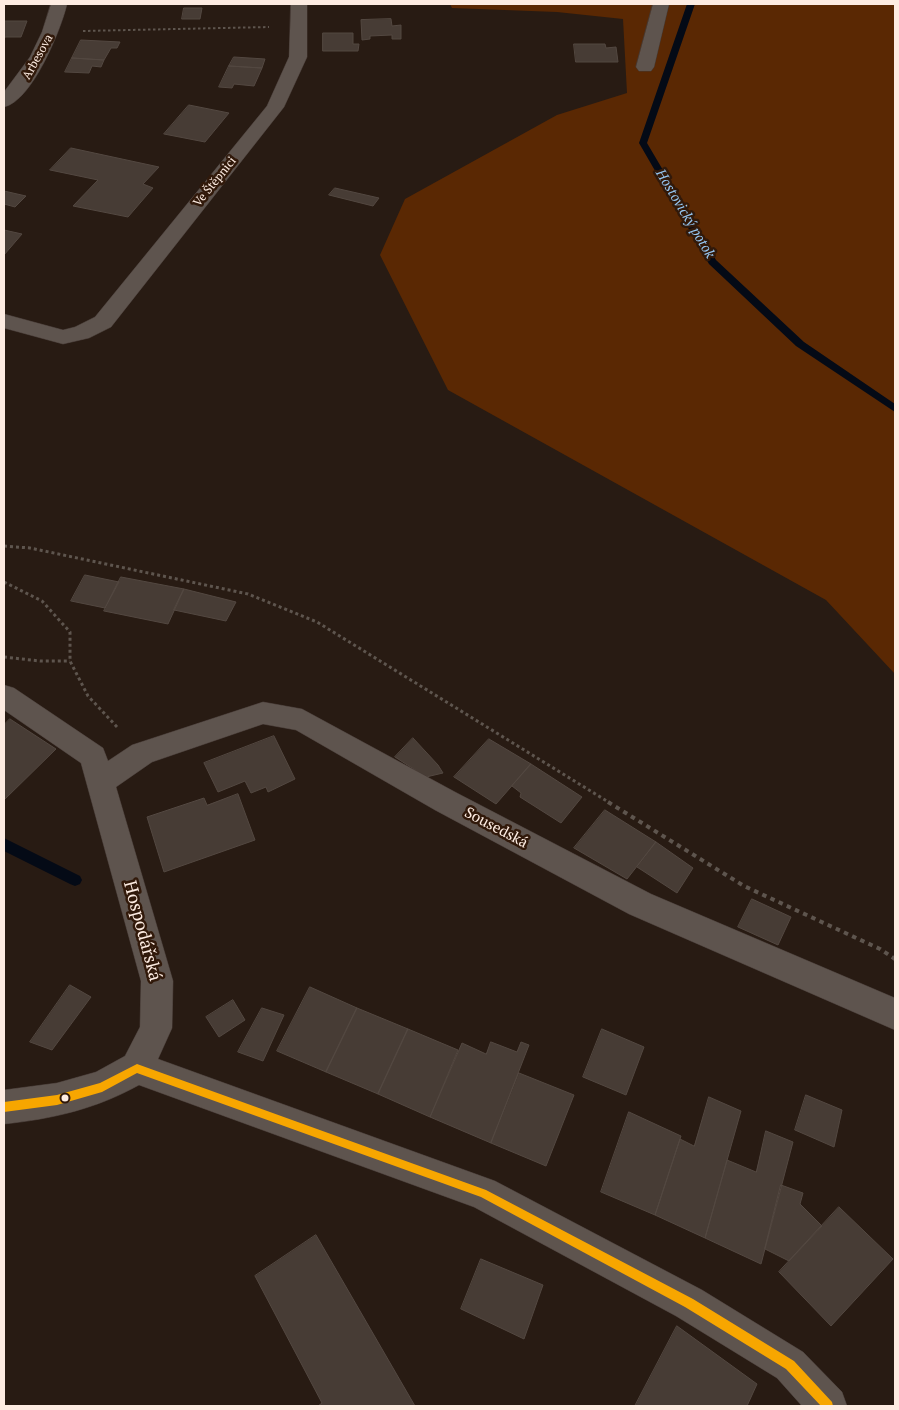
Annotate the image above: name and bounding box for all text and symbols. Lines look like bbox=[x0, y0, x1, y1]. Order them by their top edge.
street label: Arbesova bbox=[20, 32, 56, 82]
street label: Ve Štěpnici bbox=[191, 154, 239, 210]
water label: Hostovický potok bbox=[652, 166, 718, 262]
street label: Sousedská bbox=[461, 804, 531, 852]
street label: Hospodářská bbox=[118, 878, 166, 984]
unlabelled marker bbox=[60, 1093, 70, 1103]

